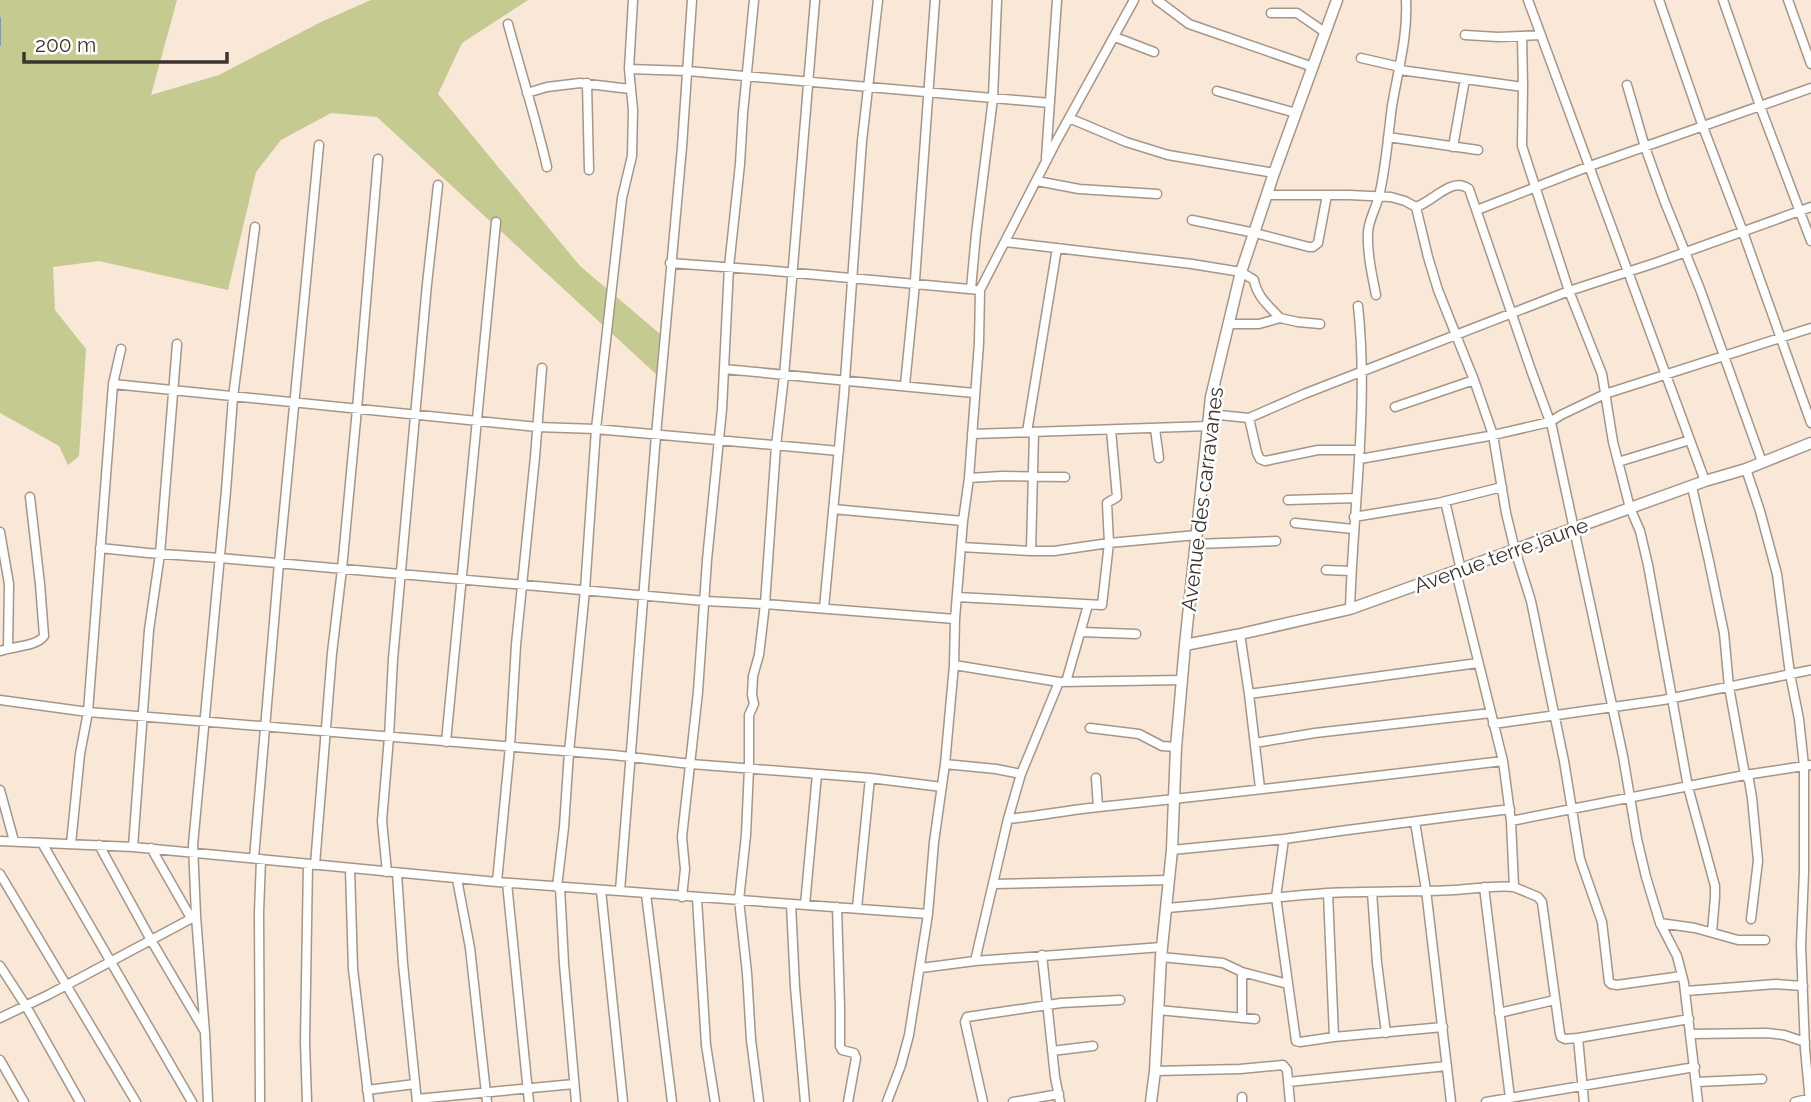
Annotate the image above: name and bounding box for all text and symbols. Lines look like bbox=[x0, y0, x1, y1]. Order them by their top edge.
scale bar bbox=[24, 21, 228, 65]
text: 200 m bbox=[35, 32, 96, 57]
street label: Avenue des carravanes bbox=[1176, 385, 1228, 613]
street label: Avenue terre jaune bbox=[1410, 512, 1592, 598]

